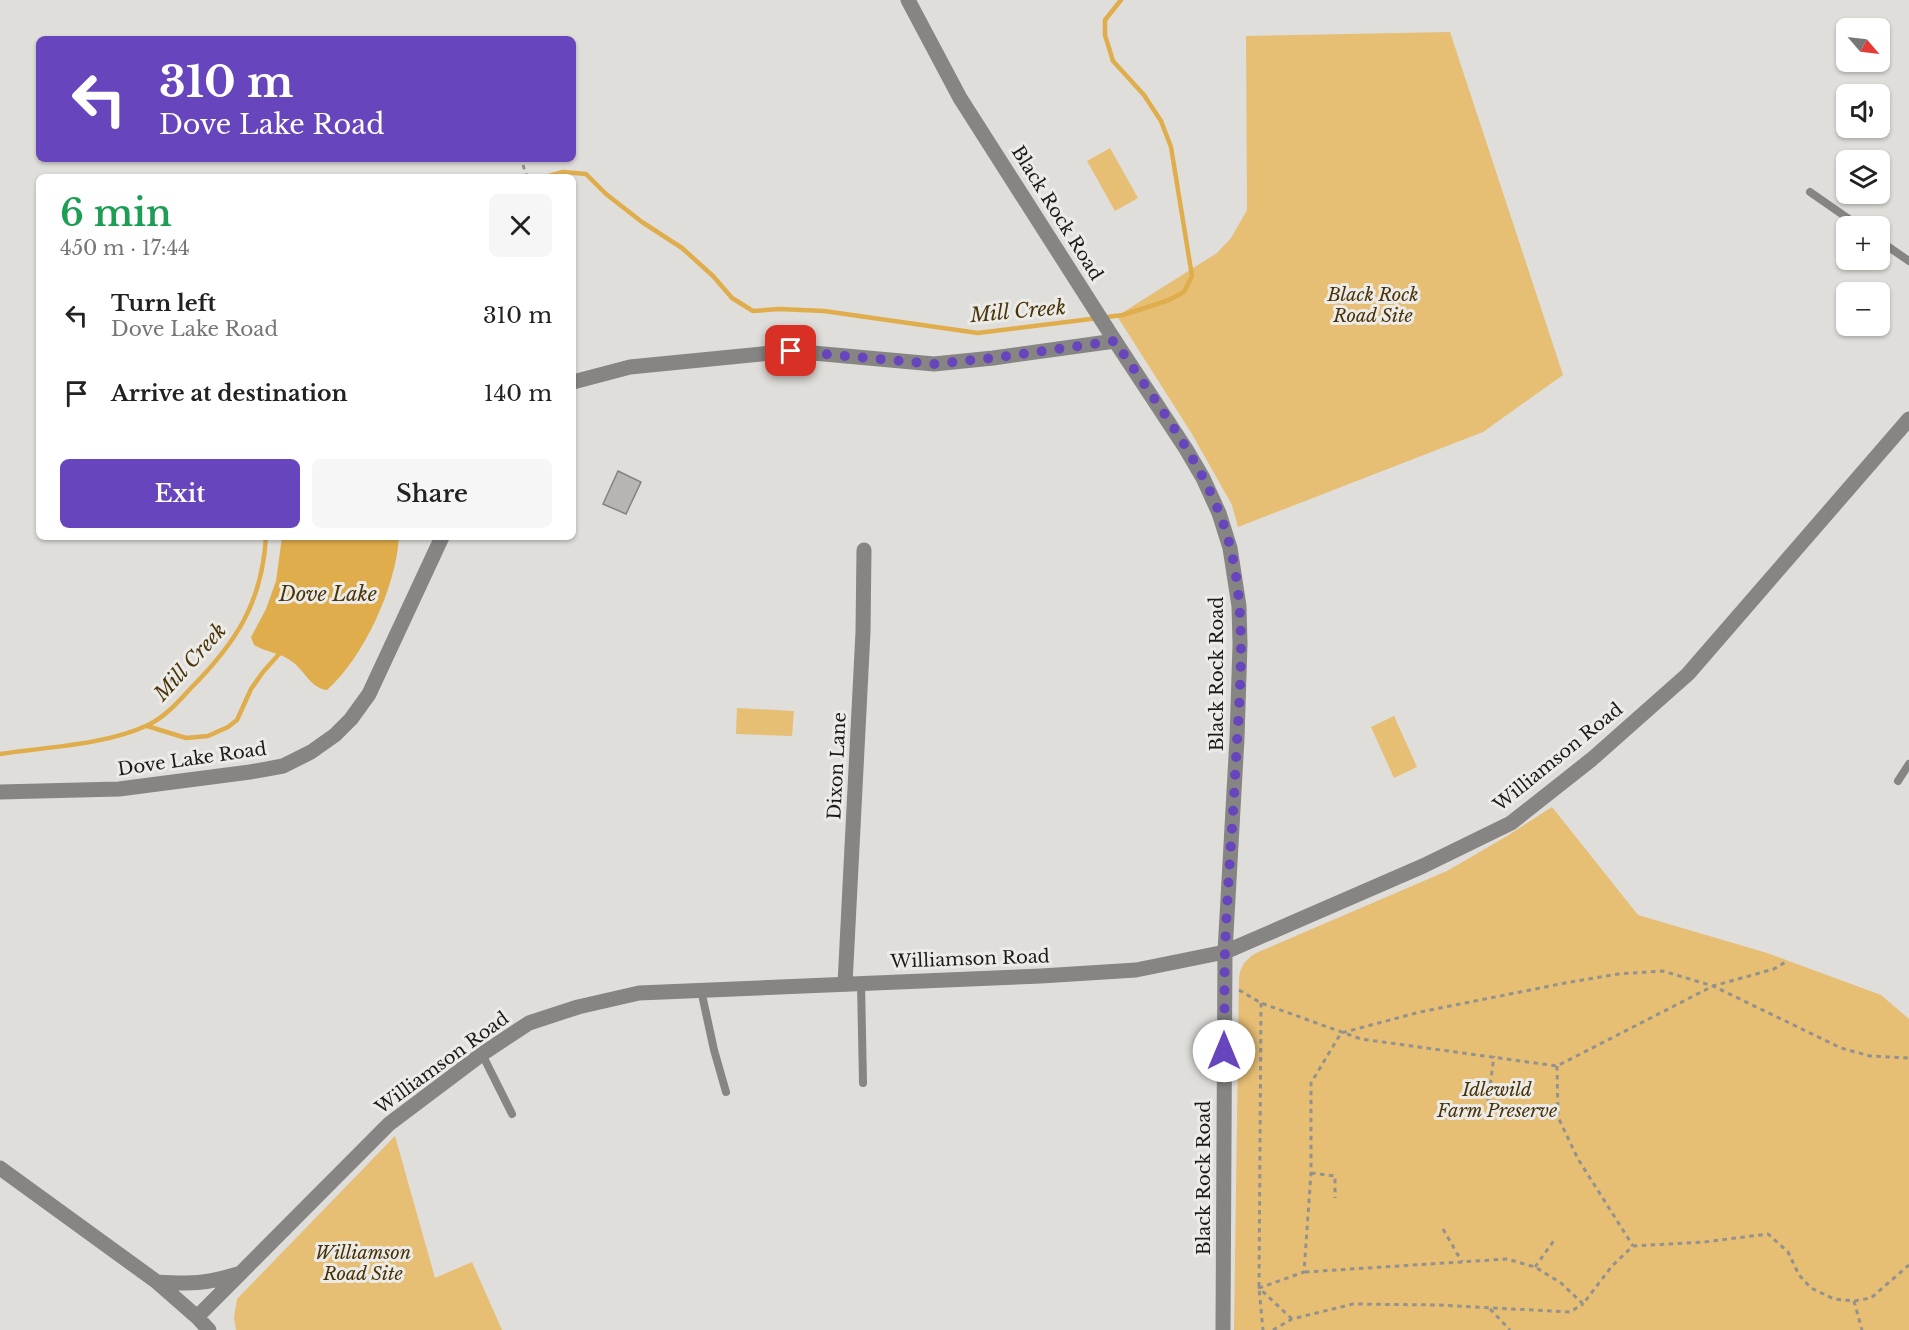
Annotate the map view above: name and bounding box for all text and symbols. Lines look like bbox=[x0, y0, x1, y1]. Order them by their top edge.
north arrow bbox=[1836, 18, 1890, 72]
map controls bbox=[1836, 18, 1890, 336]
text: 310 m bbox=[159, 56, 293, 108]
icon: left bbox=[60, 60, 138, 138]
button: sound bbox=[1836, 84, 1890, 138]
text: Dove Lake Road bbox=[159, 108, 384, 141]
street label: Black Rock Road bbox=[1007, 142, 1107, 284]
button: layers bbox=[1836, 150, 1890, 204]
text: 6 min bbox=[60, 191, 172, 236]
button: close bbox=[489, 194, 552, 257]
button: + bbox=[1836, 216, 1890, 270]
text: 450 m · 17:44 bbox=[60, 236, 190, 260]
button: − bbox=[1836, 282, 1890, 336]
park label: Black Rock Road Site bbox=[1327, 284, 1418, 327]
text: Turn left bbox=[111, 290, 216, 317]
water label: Mill Creek bbox=[968, 295, 1067, 327]
icon: left bbox=[60, 299, 93, 332]
text: 310 m bbox=[483, 302, 552, 329]
text: Dove Lake Road bbox=[111, 317, 278, 341]
pin bbox=[765, 325, 816, 376]
icon: arrive bbox=[774, 334, 807, 367]
icon: arrive bbox=[60, 377, 93, 410]
text: Arrive at destination bbox=[111, 380, 348, 407]
text: 140 m bbox=[484, 380, 552, 407]
button: Exit bbox=[60, 459, 300, 528]
button: Share bbox=[312, 459, 552, 528]
water label: Dove Lake bbox=[278, 582, 377, 606]
street label: Black Rock Road bbox=[1206, 597, 1228, 751]
water label: Mill Creek bbox=[148, 618, 231, 706]
street label: Williamson Road bbox=[1488, 698, 1627, 816]
street label: Dixon Lane bbox=[823, 712, 851, 820]
street label: Dove Lake Road bbox=[116, 738, 268, 780]
street label: Williamson Road bbox=[889, 945, 1050, 973]
street label: Williamson Road bbox=[370, 1007, 513, 1119]
position arrow bbox=[1192, 1019, 1256, 1083]
park label: Idlewild Farm Preserve bbox=[1436, 1079, 1557, 1122]
street label: Black Rock Road bbox=[1193, 1101, 1215, 1255]
park label: Williamson Road Site bbox=[315, 1242, 411, 1285]

